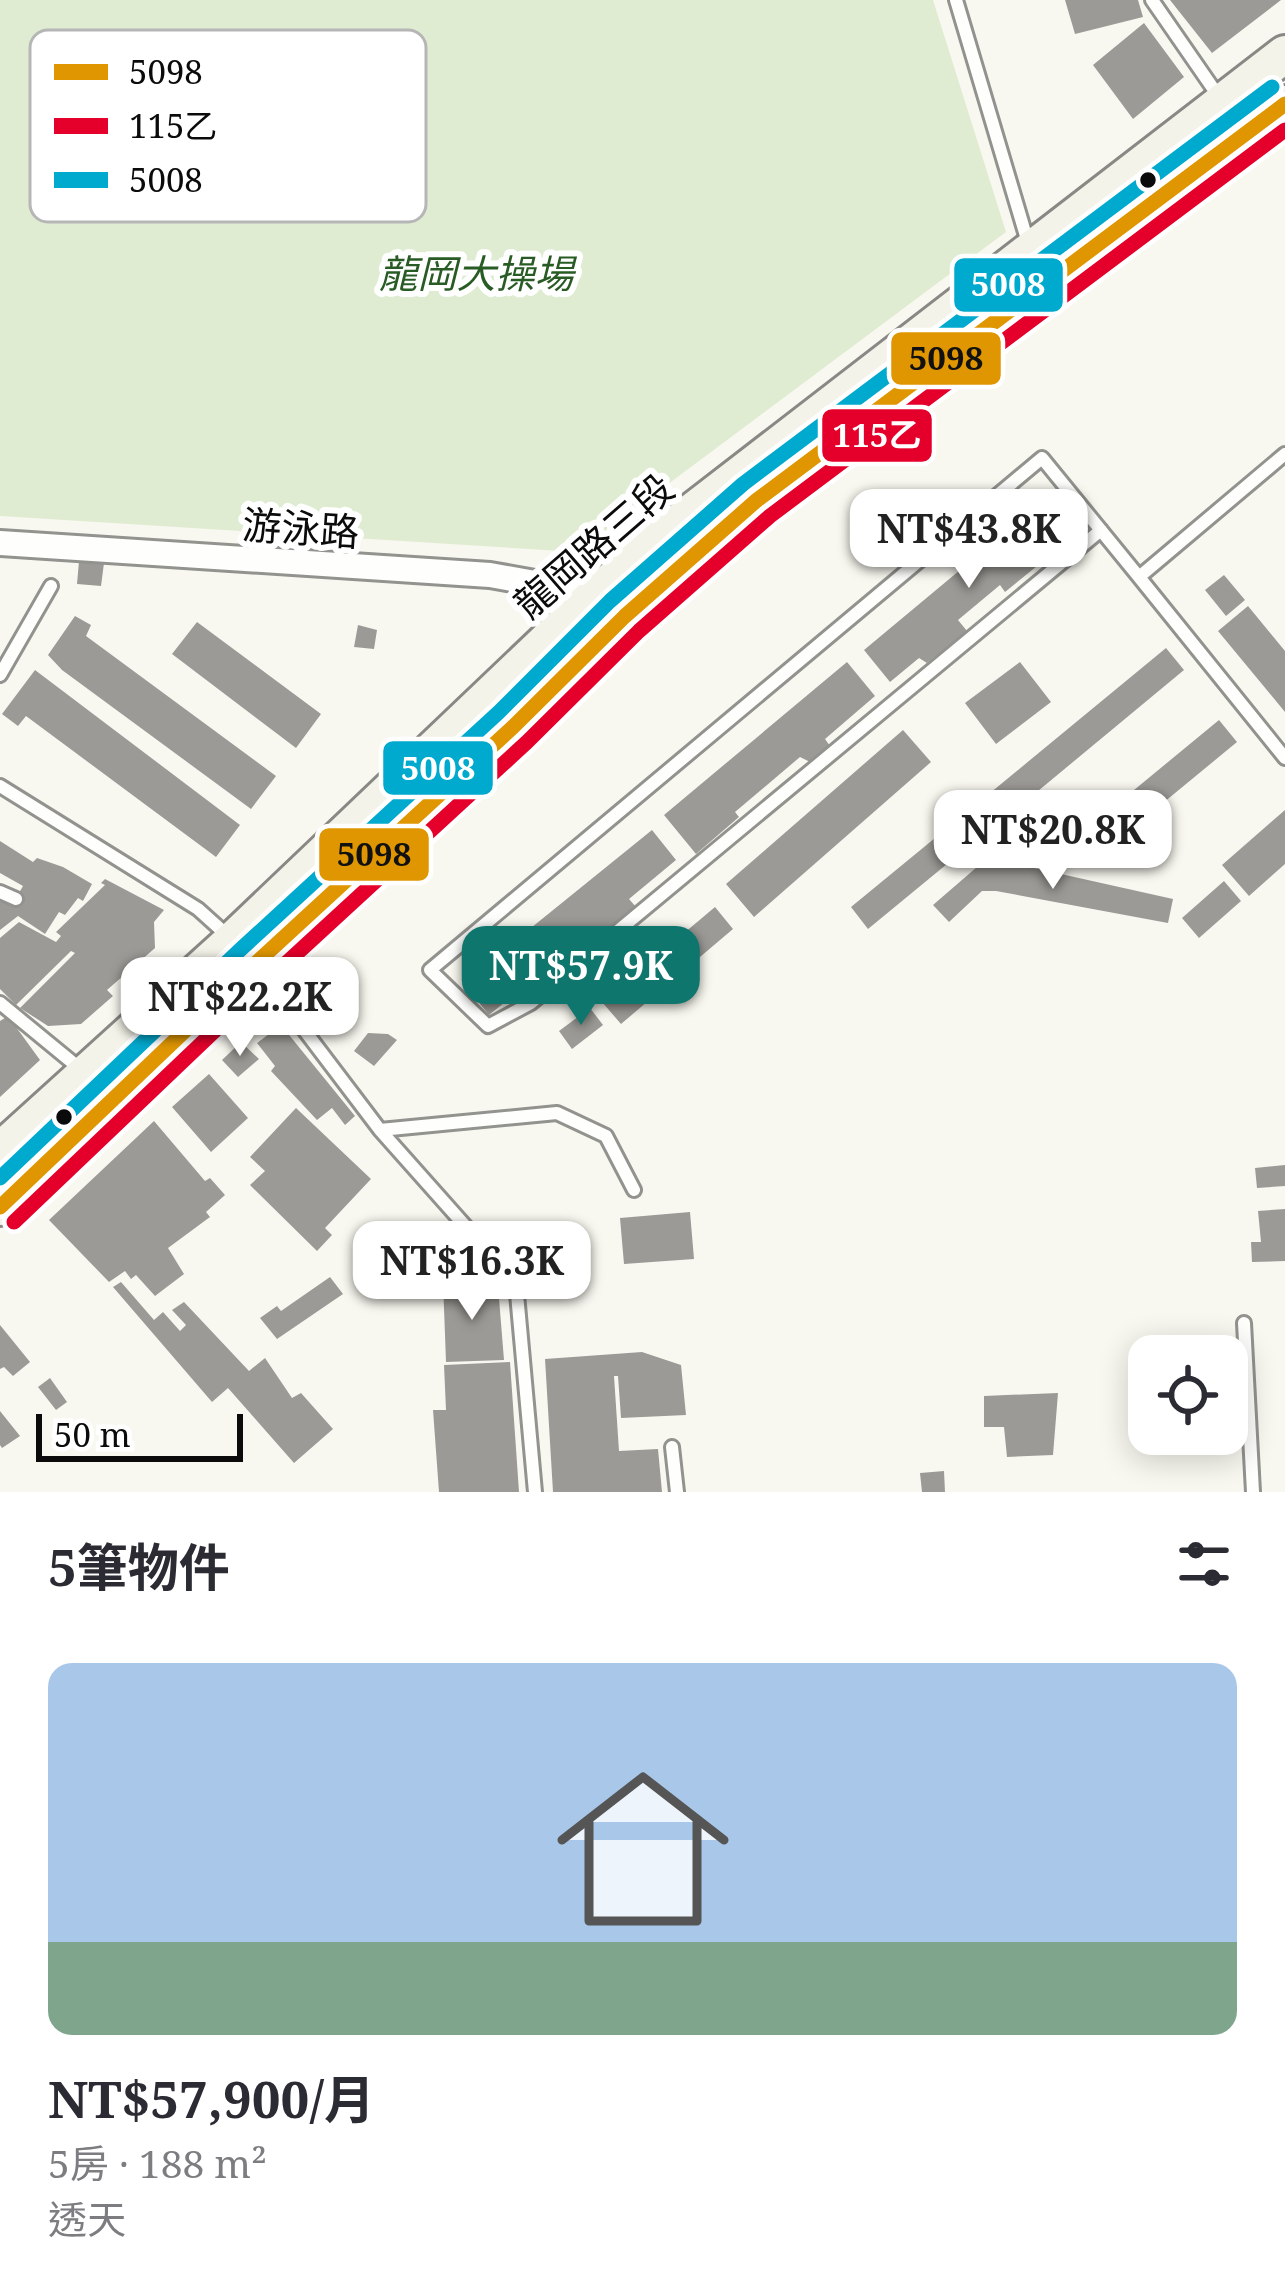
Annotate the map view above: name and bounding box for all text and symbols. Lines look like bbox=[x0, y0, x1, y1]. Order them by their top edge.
legend bbox=[30, 30, 426, 222]
text: 5098 bbox=[129, 49, 203, 94]
text: 115乙 bbox=[129, 103, 217, 148]
text: 5008 bbox=[129, 157, 203, 202]
unlabelled marker bbox=[1137, 169, 1159, 191]
park label: 龍岡大操場 bbox=[378, 246, 577, 299]
line badge: 5008 bbox=[952, 256, 1065, 314]
text: 5008 bbox=[971, 261, 1045, 306]
line badge: 5098 bbox=[889, 330, 1003, 387]
text: 5098 bbox=[909, 335, 983, 380]
line badge: 115乙 bbox=[820, 407, 934, 464]
text: 115乙 bbox=[833, 412, 921, 457]
street label: 龍岡路三段 bbox=[502, 461, 684, 629]
pin: NT$43.8K bbox=[845, 489, 1093, 591]
street label: 游泳路 bbox=[241, 496, 361, 558]
text: NT$43.8K bbox=[877, 501, 1061, 554]
line badge: 5008 bbox=[381, 739, 495, 797]
text: 5008 bbox=[401, 745, 475, 790]
pin: NT$20.8K bbox=[929, 790, 1177, 892]
text: NT$20.8K bbox=[961, 802, 1145, 855]
line badge: 5098 bbox=[317, 826, 431, 883]
text: 5098 bbox=[337, 831, 411, 876]
pin: NT$57.9K bbox=[457, 926, 705, 1028]
text: NT$57.9K bbox=[489, 938, 673, 991]
pin: NT$22.2K bbox=[116, 957, 364, 1059]
text: NT$22.2K bbox=[148, 969, 332, 1022]
unlabelled marker bbox=[53, 1106, 75, 1128]
pin: NT$16.3K bbox=[348, 1221, 596, 1323]
text: NT$16.3K bbox=[380, 1233, 564, 1286]
map controls bbox=[1128, 1335, 1248, 1455]
button: locate bbox=[1128, 1335, 1248, 1455]
scale bar bbox=[36, 1408, 243, 1461]
text: 50 m bbox=[54, 1412, 131, 1457]
text: 5筆物件 bbox=[48, 1531, 230, 1601]
icon: filters bbox=[1171, 1531, 1237, 1597]
icon: home bbox=[535, 1741, 751, 1957]
text: NT$57,900/月 bbox=[48, 2063, 375, 2133]
text: 5房 · 188 m² bbox=[48, 2136, 267, 2189]
text: 透天 bbox=[48, 2192, 126, 2245]

